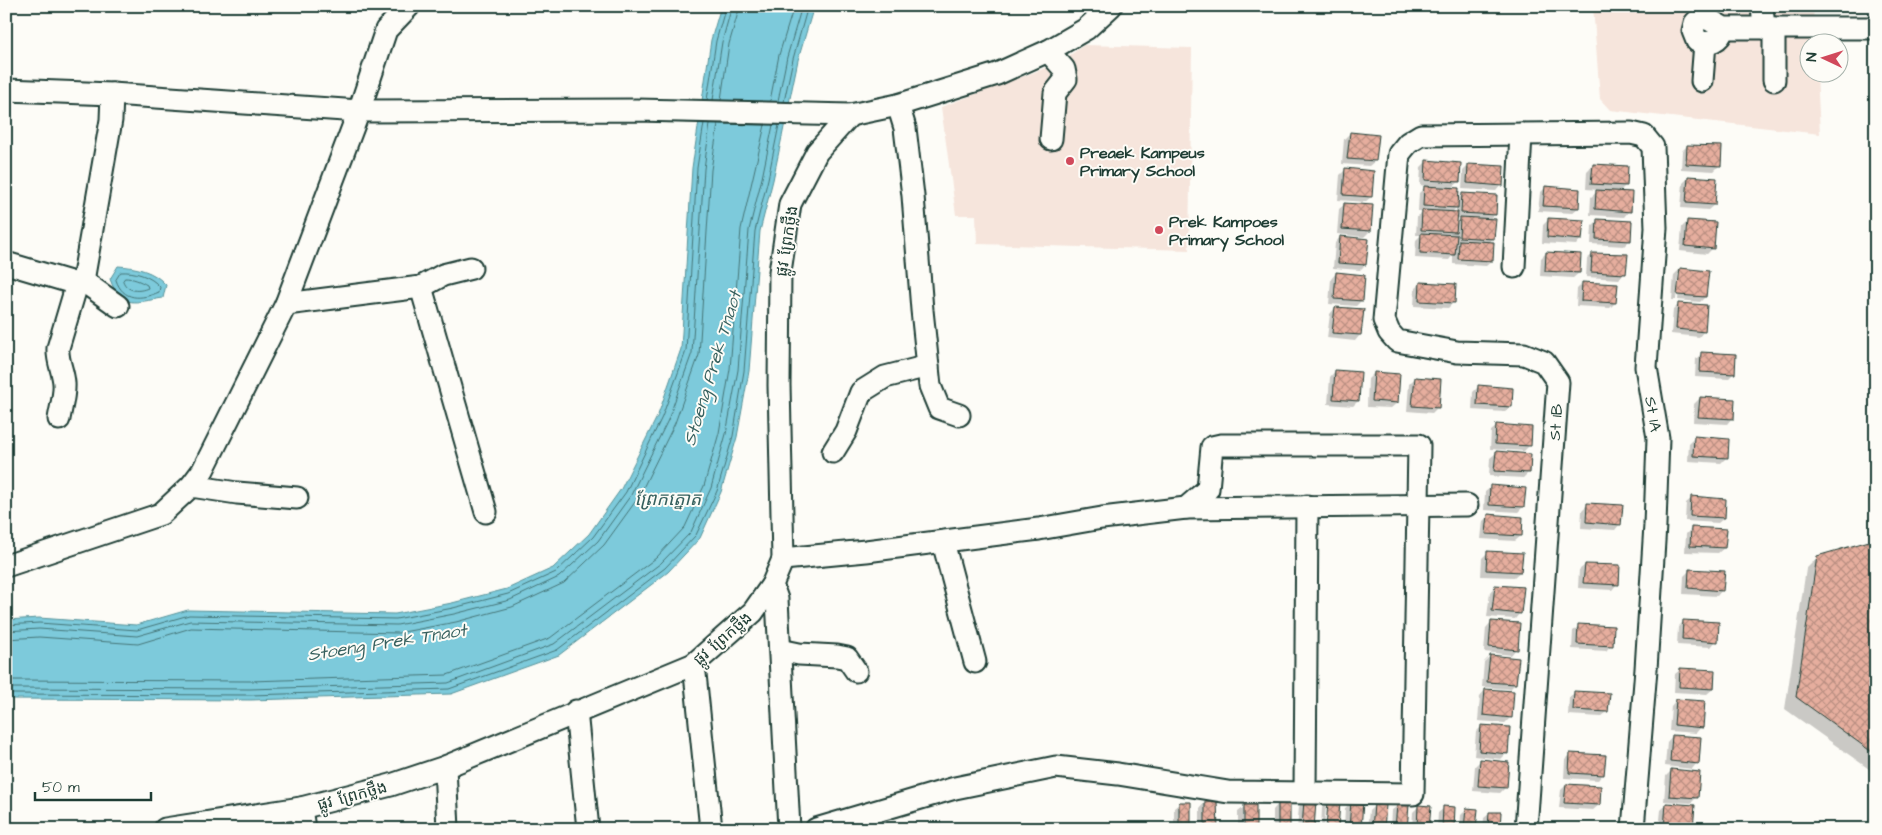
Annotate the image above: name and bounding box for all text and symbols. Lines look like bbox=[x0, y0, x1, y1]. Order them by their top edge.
north arrow bbox=[1800, 32, 1850, 82]
text: N bbox=[1802, 52, 1822, 62]
place label: Preaek Kampeus Primary School bbox=[1080, 142, 1205, 183]
marker: Preaek Kampeus Primary School bbox=[1064, 155, 1076, 167]
street label: ផ្លូវ ព្រែកថ្លឹង bbox=[770, 204, 806, 279]
place label: Prek Kampoes Primary School bbox=[1169, 211, 1284, 252]
marker: Prek Kampoes Primary School bbox=[1153, 224, 1165, 236]
water label: Stoeng Prek Tnaot bbox=[677, 286, 749, 449]
street label: St 1A bbox=[1639, 395, 1667, 434]
street label: St 1B bbox=[1544, 402, 1568, 441]
water label: ព្រែកត្នោត bbox=[635, 487, 703, 512]
street label: ផ្លូវ ព្រែកថ្លឹង bbox=[688, 607, 759, 673]
water label: Stoeng Prek Tnaot bbox=[306, 617, 470, 668]
scale bar bbox=[35, 770, 151, 802]
street label: ផ្លូវ ព្រែកថ្លឹង bbox=[315, 776, 390, 819]
text: 50 m bbox=[42, 777, 80, 798]

